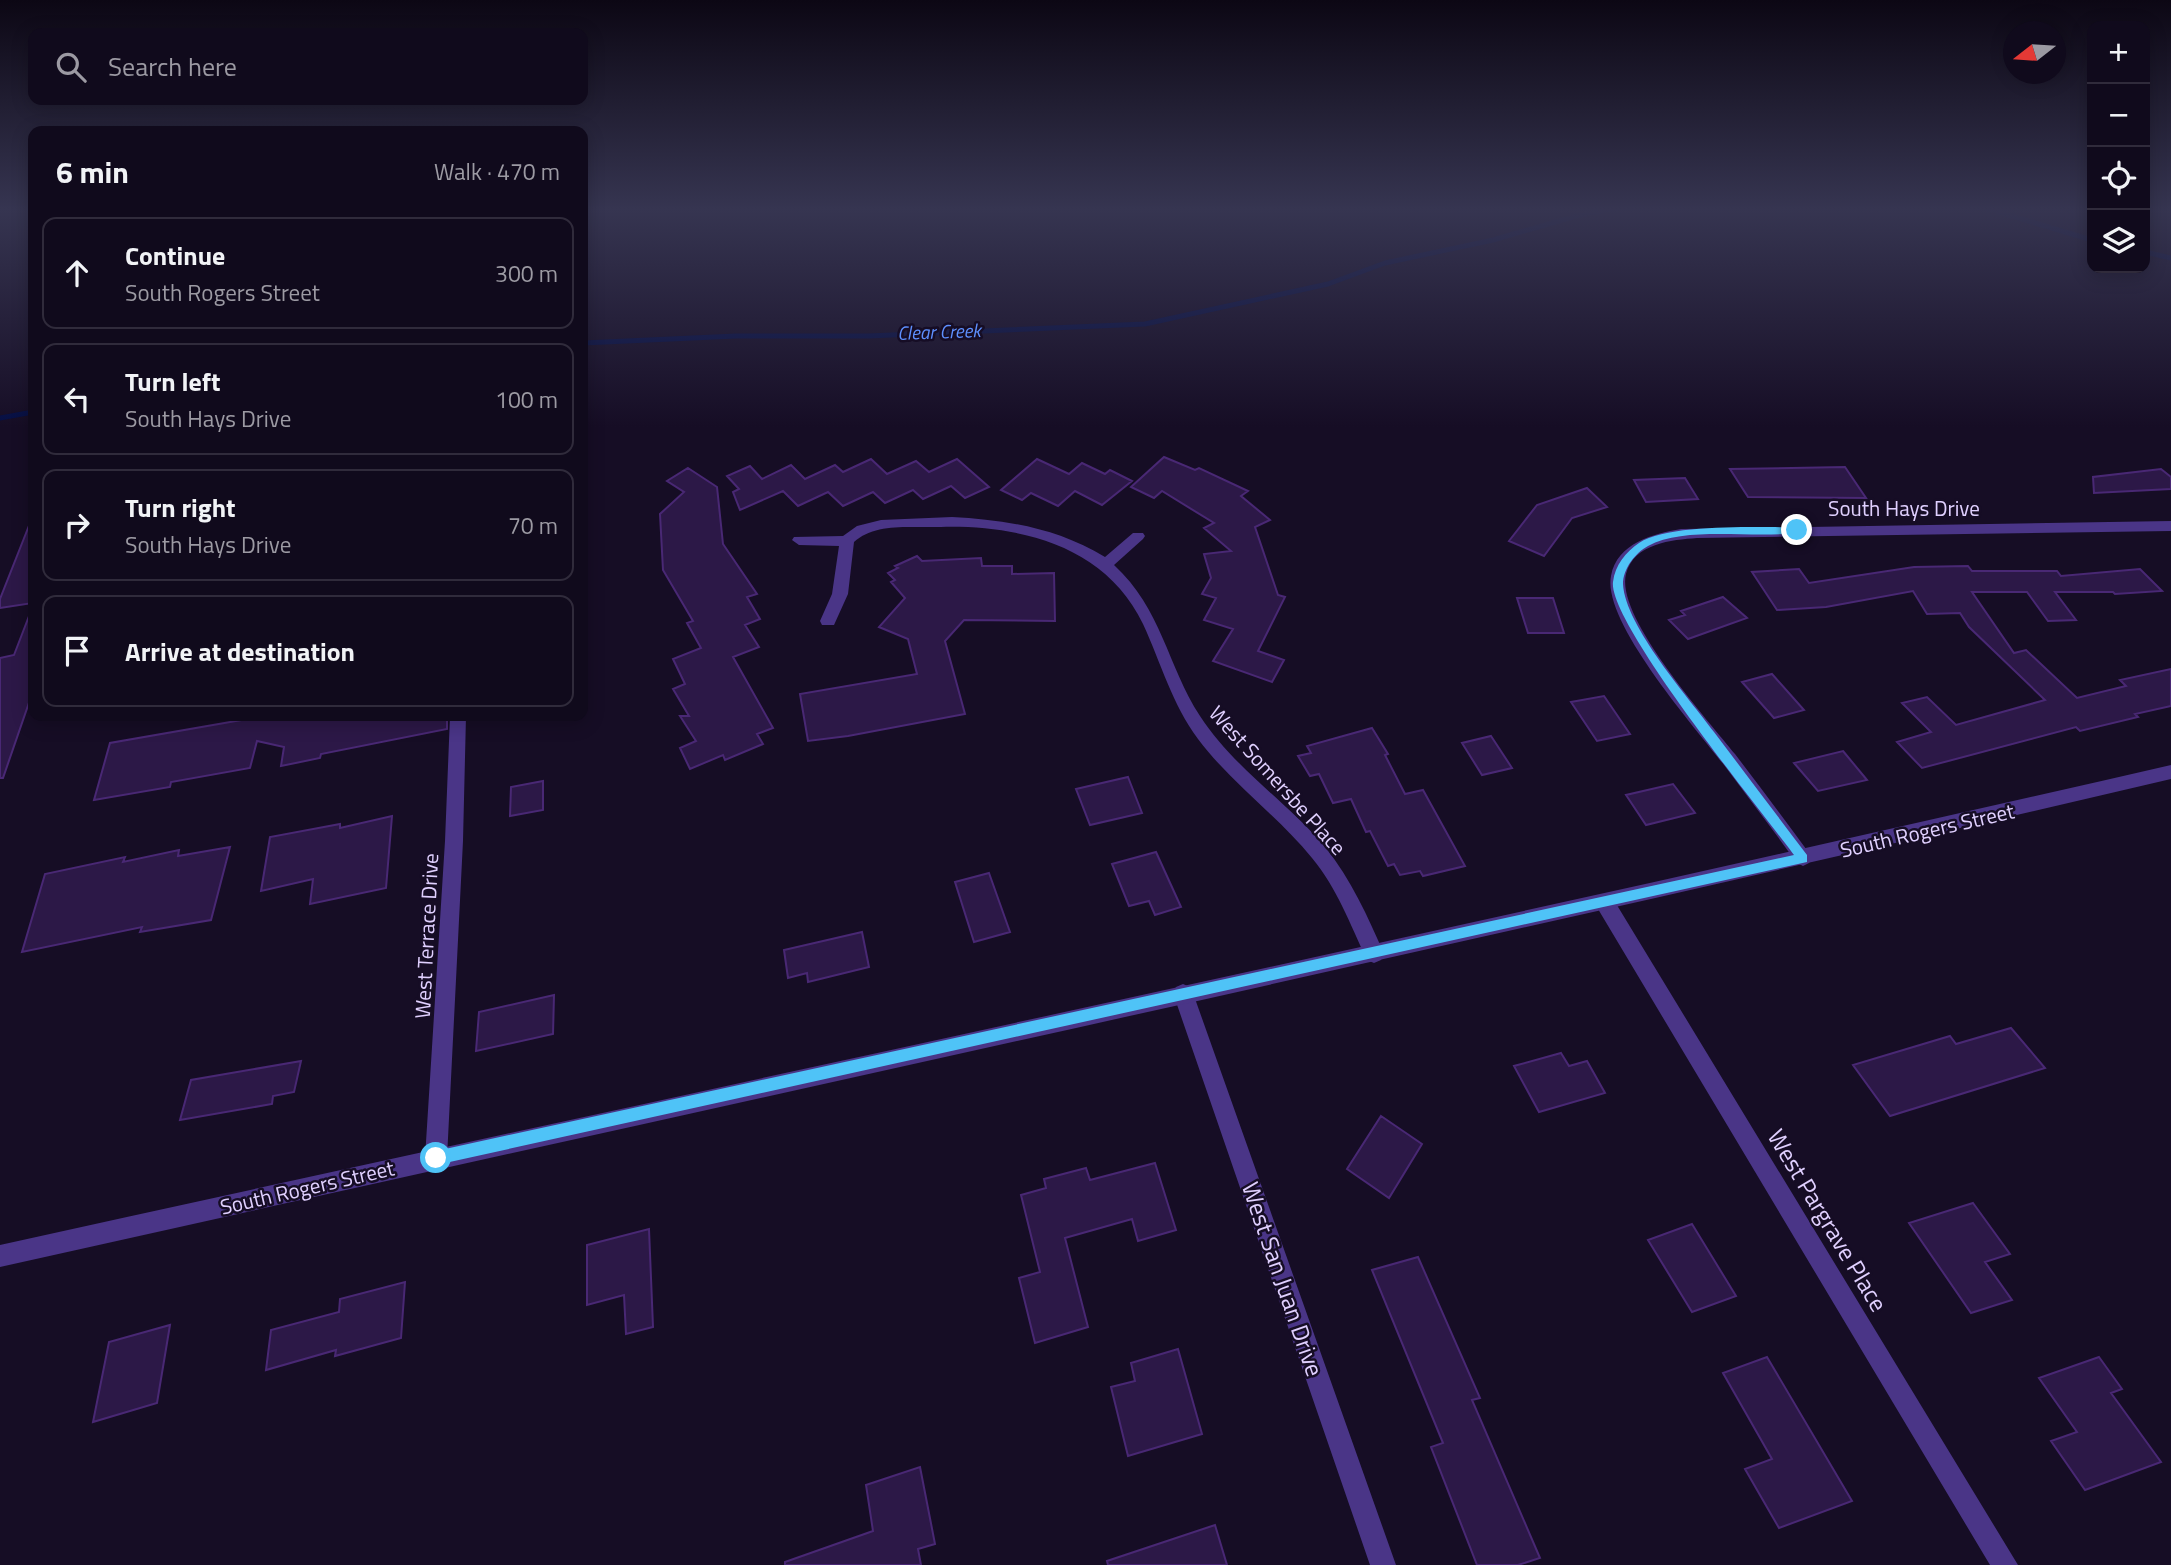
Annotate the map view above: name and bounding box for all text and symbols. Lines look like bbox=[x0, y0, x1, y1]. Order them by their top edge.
north arrow bbox=[2003, 21, 2066, 84]
map controls bbox=[2087, 21, 2150, 273]
button: + bbox=[2087, 21, 2150, 84]
search box bbox=[28, 28, 588, 105]
text: Search here bbox=[108, 47, 237, 86]
icon: search bbox=[52, 48, 90, 86]
button: − bbox=[2087, 84, 2150, 147]
button: locate bbox=[2087, 147, 2150, 210]
text: 6 min bbox=[56, 149, 129, 195]
text: Walk · 470 m bbox=[434, 154, 560, 189]
button: layers bbox=[2087, 210, 2150, 273]
text: Continue bbox=[125, 236, 225, 275]
icon: ahead bbox=[58, 254, 96, 292]
text: 300 m bbox=[495, 256, 558, 291]
text: South Rogers Street bbox=[125, 275, 320, 310]
water label: Clear Creek bbox=[897, 315, 984, 347]
text: Turn left bbox=[125, 362, 220, 401]
icon: left bbox=[58, 380, 96, 418]
text: 100 m bbox=[495, 382, 558, 417]
text: South Hays Drive bbox=[125, 401, 291, 436]
text: Turn right bbox=[125, 488, 236, 527]
street label: South Hays Drive bbox=[1828, 492, 1980, 524]
icon: right bbox=[58, 506, 96, 544]
text: 70 m bbox=[508, 508, 558, 543]
route end bbox=[1781, 514, 1812, 545]
text: South Hays Drive bbox=[125, 527, 291, 562]
icon: arrive bbox=[58, 632, 96, 670]
text: Arrive at destination bbox=[125, 632, 355, 671]
street label: West Somersbe Place bbox=[1202, 698, 1354, 862]
street label: South Rogers Street bbox=[1837, 794, 2018, 866]
street label: West Terrace Drive bbox=[406, 853, 446, 1019]
street label: West Pargrave Place bbox=[1759, 1122, 1897, 1318]
route start bbox=[420, 1142, 451, 1173]
street label: South Rogers Street bbox=[217, 1151, 398, 1223]
street label: West San Juan Drive bbox=[1233, 1177, 1333, 1381]

